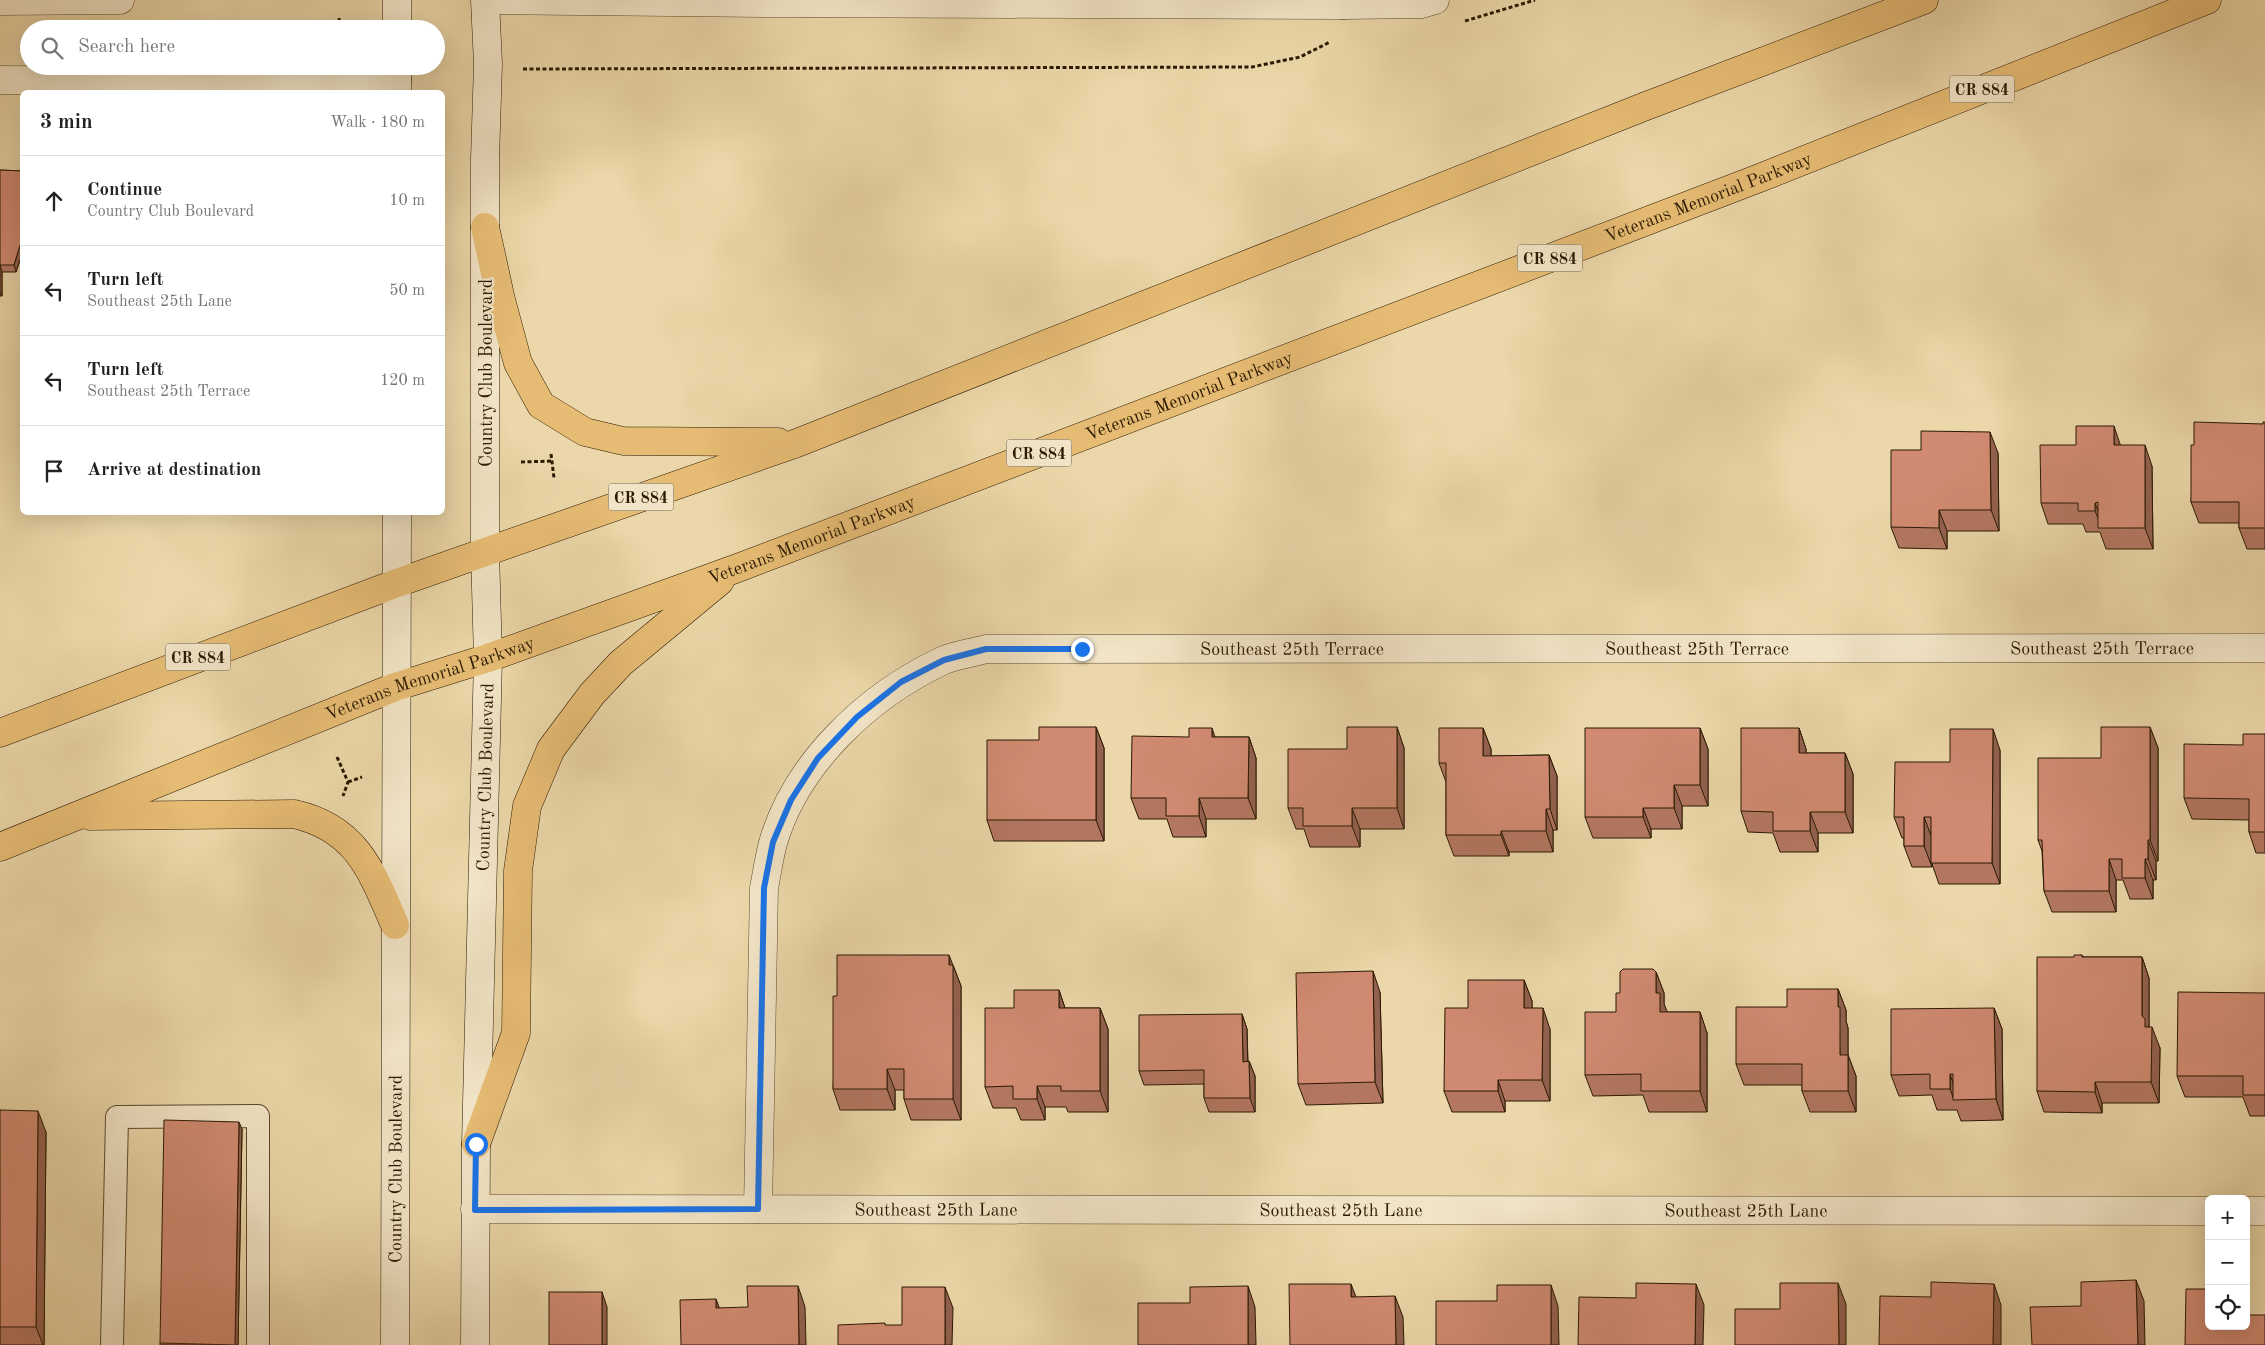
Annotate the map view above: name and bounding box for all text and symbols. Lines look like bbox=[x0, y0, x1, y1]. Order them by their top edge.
search box bbox=[20, 20, 445, 75]
icon: search bbox=[38, 34, 66, 62]
text: Search here bbox=[78, 38, 175, 57]
road number: CR 884 bbox=[1950, 76, 2014, 102]
text: 3 min bbox=[40, 112, 93, 133]
text: Walk · 180 m bbox=[330, 115, 425, 131]
street label: Veterans Memorial Parkway bbox=[1603, 150, 1815, 246]
text: Continue bbox=[87, 181, 162, 200]
icon: ahead bbox=[40, 187, 68, 215]
text: 10 m bbox=[389, 193, 425, 209]
text: Country Club Boulevard bbox=[87, 204, 254, 220]
road number: CR 884 bbox=[1518, 244, 1582, 272]
text: Turn left bbox=[87, 271, 164, 290]
icon: left bbox=[40, 277, 68, 305]
street label: Country Club Boulevard bbox=[478, 279, 496, 467]
text: 50 m bbox=[389, 283, 425, 299]
text: Southeast 25th Lane bbox=[87, 294, 232, 310]
street label: Veterans Memorial Parkway bbox=[1083, 349, 1296, 444]
text: Turn left bbox=[87, 361, 164, 380]
icon: left bbox=[40, 367, 68, 395]
text: 120 m bbox=[380, 373, 425, 389]
text: Southeast 25th Terrace bbox=[87, 384, 250, 400]
road number: CR 884 bbox=[1006, 439, 1072, 466]
icon: arrive bbox=[40, 457, 68, 485]
text: Arrive at destination bbox=[87, 461, 261, 480]
road number: CR 884 bbox=[608, 484, 674, 511]
street label: Veterans Memorial Parkway bbox=[706, 493, 918, 588]
street label: Veterans Memorial Parkway bbox=[323, 634, 538, 724]
route end bbox=[1071, 638, 1094, 661]
street label: Southeast 25th Terrace bbox=[1605, 640, 1789, 659]
street label: Southeast 25th Terrace bbox=[2010, 640, 2194, 658]
street label: Southeast 25th Terrace bbox=[1200, 641, 1384, 659]
road number: CR 884 bbox=[166, 644, 230, 670]
street label: Country Club Boulevard bbox=[475, 683, 497, 871]
street label: Country Club Boulevard bbox=[387, 1075, 406, 1263]
route start bbox=[465, 1133, 488, 1156]
map controls bbox=[2205, 1195, 2250, 1330]
button: + bbox=[2205, 1195, 2250, 1240]
street label: Southeast 25th Lane bbox=[854, 1201, 1018, 1220]
street label: Southeast 25th Lane bbox=[1259, 1202, 1423, 1220]
street label: Southeast 25th Lane bbox=[1664, 1202, 1828, 1221]
button: − bbox=[2205, 1240, 2250, 1285]
button: locate bbox=[2205, 1285, 2250, 1330]

